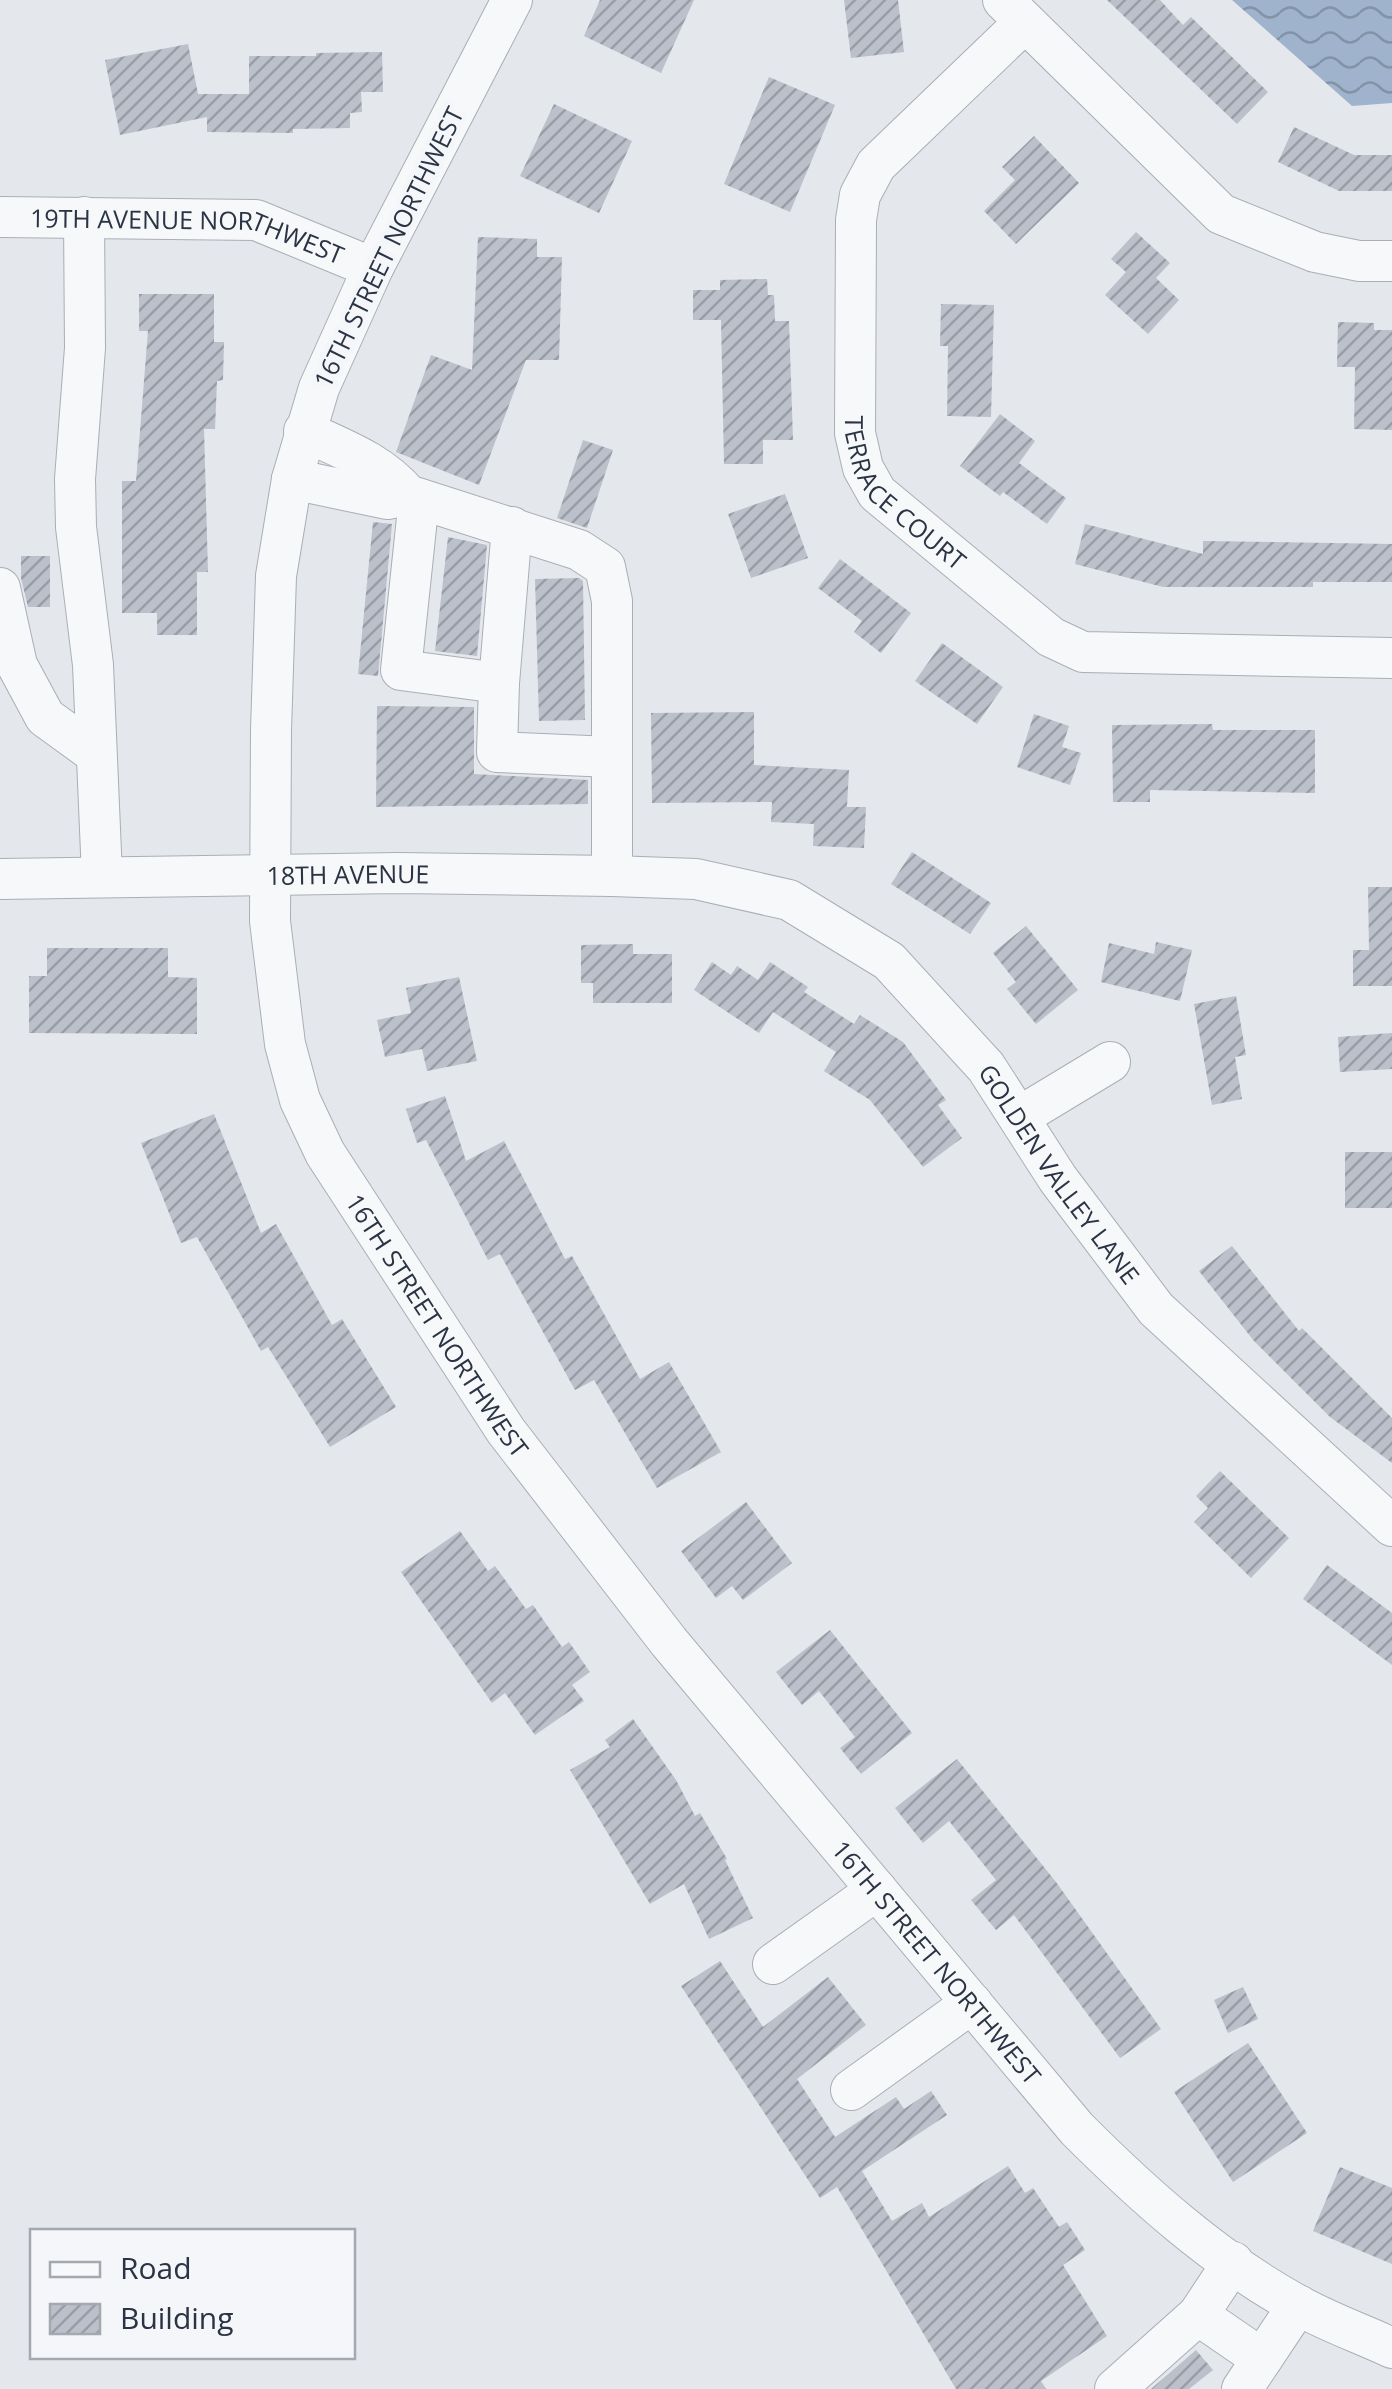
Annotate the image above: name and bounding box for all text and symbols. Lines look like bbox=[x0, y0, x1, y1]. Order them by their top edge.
street label: 16TH STREET NORTHWEST bbox=[305, 101, 471, 393]
street label: 19TH AVENUE NORTHWEST bbox=[30, 200, 350, 271]
street label: TERRACE COURT bbox=[838, 415, 974, 577]
street label: 18TH AVENUE bbox=[266, 856, 430, 892]
street label: GOLDEN VALLEY LANE bbox=[971, 1057, 1148, 1291]
street label: 16TH STREET NORTHWEST bbox=[339, 1187, 537, 1464]
street label: 16TH STREET NORTHWEST bbox=[825, 1833, 1049, 2091]
legend bbox=[30, 2229, 355, 2359]
text: Road bbox=[120, 2247, 192, 2288]
text: Building bbox=[120, 2297, 234, 2338]

